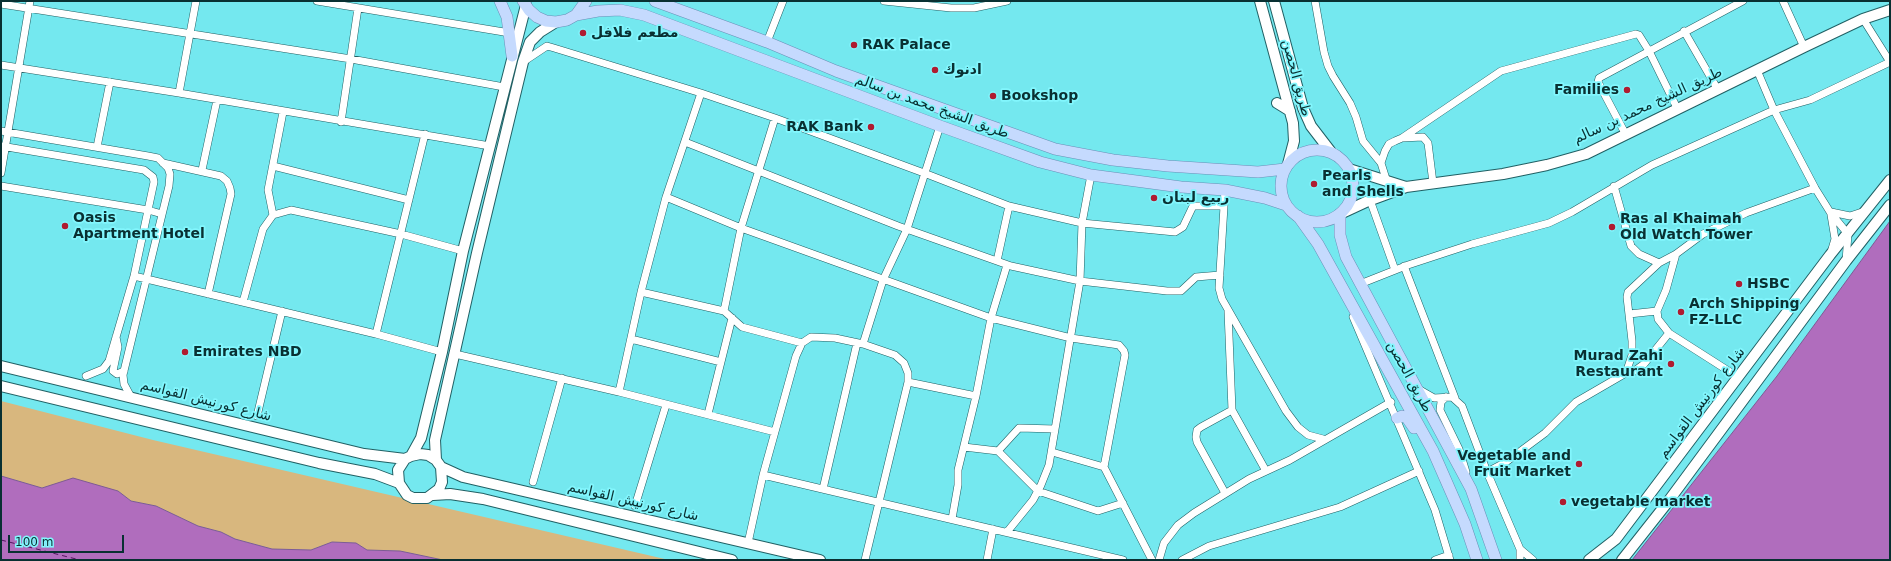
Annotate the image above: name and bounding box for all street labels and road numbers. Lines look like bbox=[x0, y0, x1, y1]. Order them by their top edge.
street label: طريق الحصن bbox=[1278, 38, 1314, 118]
street label: طريق الشيخ محمد بن سالم bbox=[1571, 64, 1725, 148]
street label: طريق الشيخ محمد بن سالم bbox=[853, 71, 1011, 143]
street label: طريق الحصن bbox=[1383, 338, 1435, 416]
street label: شارع كورنيش القواسم bbox=[1655, 344, 1749, 462]
street label: شارع كورنيش القواسم bbox=[139, 377, 273, 425]
street label: شارع كورنيش القواسم bbox=[566, 479, 700, 525]

